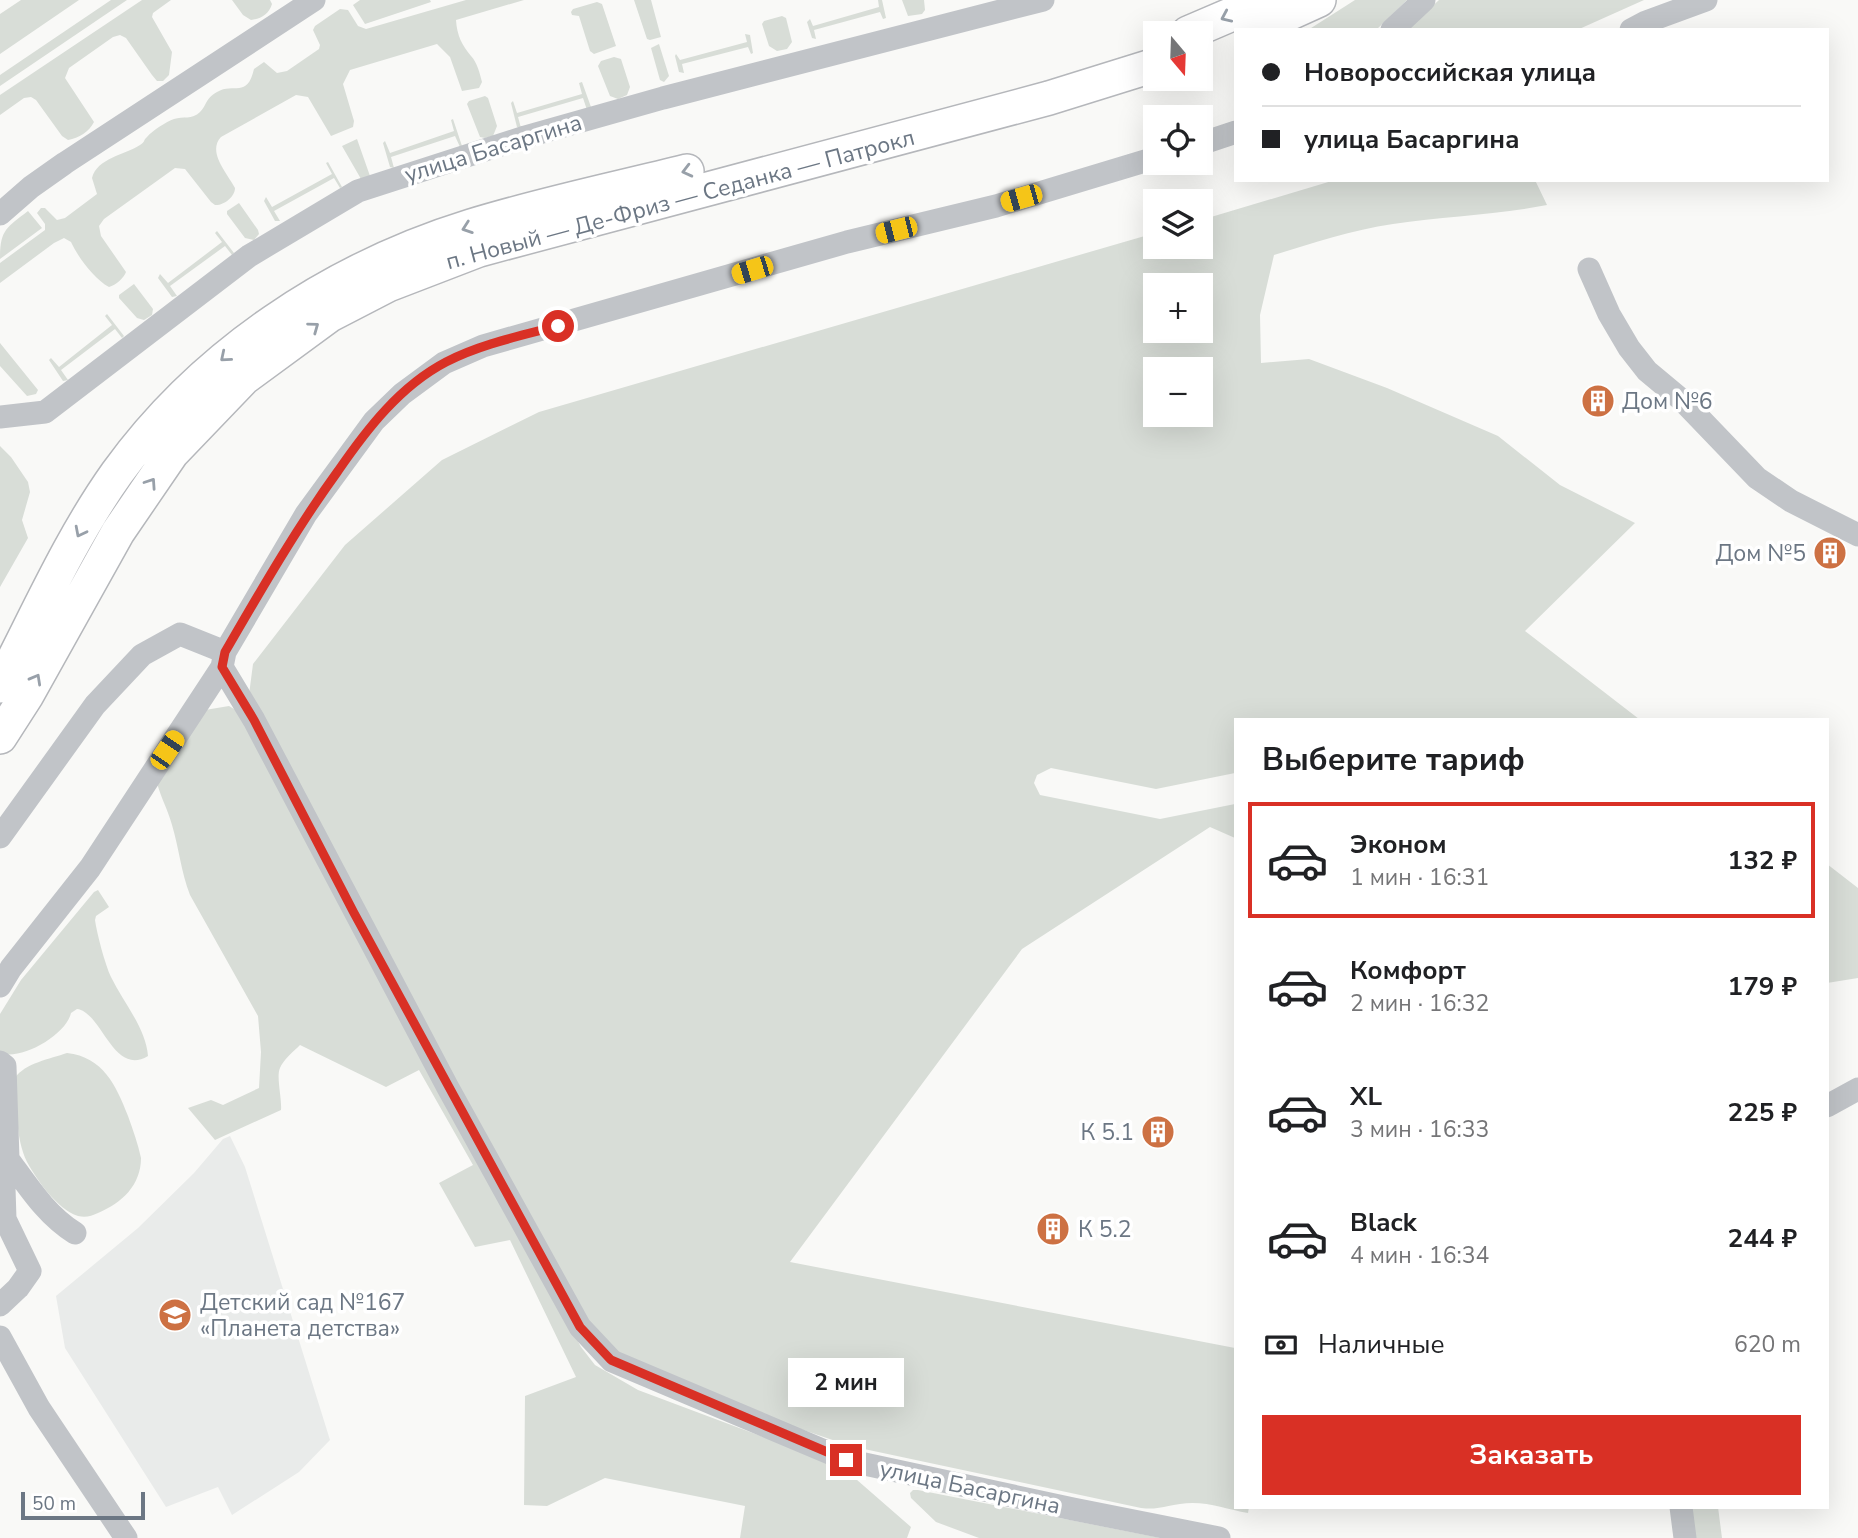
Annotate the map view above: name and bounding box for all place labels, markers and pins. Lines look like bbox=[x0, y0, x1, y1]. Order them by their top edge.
building icon: Дом №6 bbox=[1579, 382, 1617, 420]
place label: Дом №6 bbox=[1622, 386, 1713, 417]
building icon: Дом №5 bbox=[1811, 534, 1849, 572]
place label: Дом №5 bbox=[1715, 538, 1806, 569]
building icon: К 5.1 bbox=[1139, 1113, 1177, 1151]
place label: К 5.1 bbox=[1081, 1117, 1134, 1148]
building icon: К 5.2 bbox=[1034, 1210, 1072, 1248]
place label: К 5.2 bbox=[1078, 1214, 1132, 1245]
place label: Детский сад №167 «Планета детства» bbox=[200, 1287, 405, 1344]
school or university icon: Детский сад №167 «Планета детства» bbox=[156, 1296, 194, 1334]

